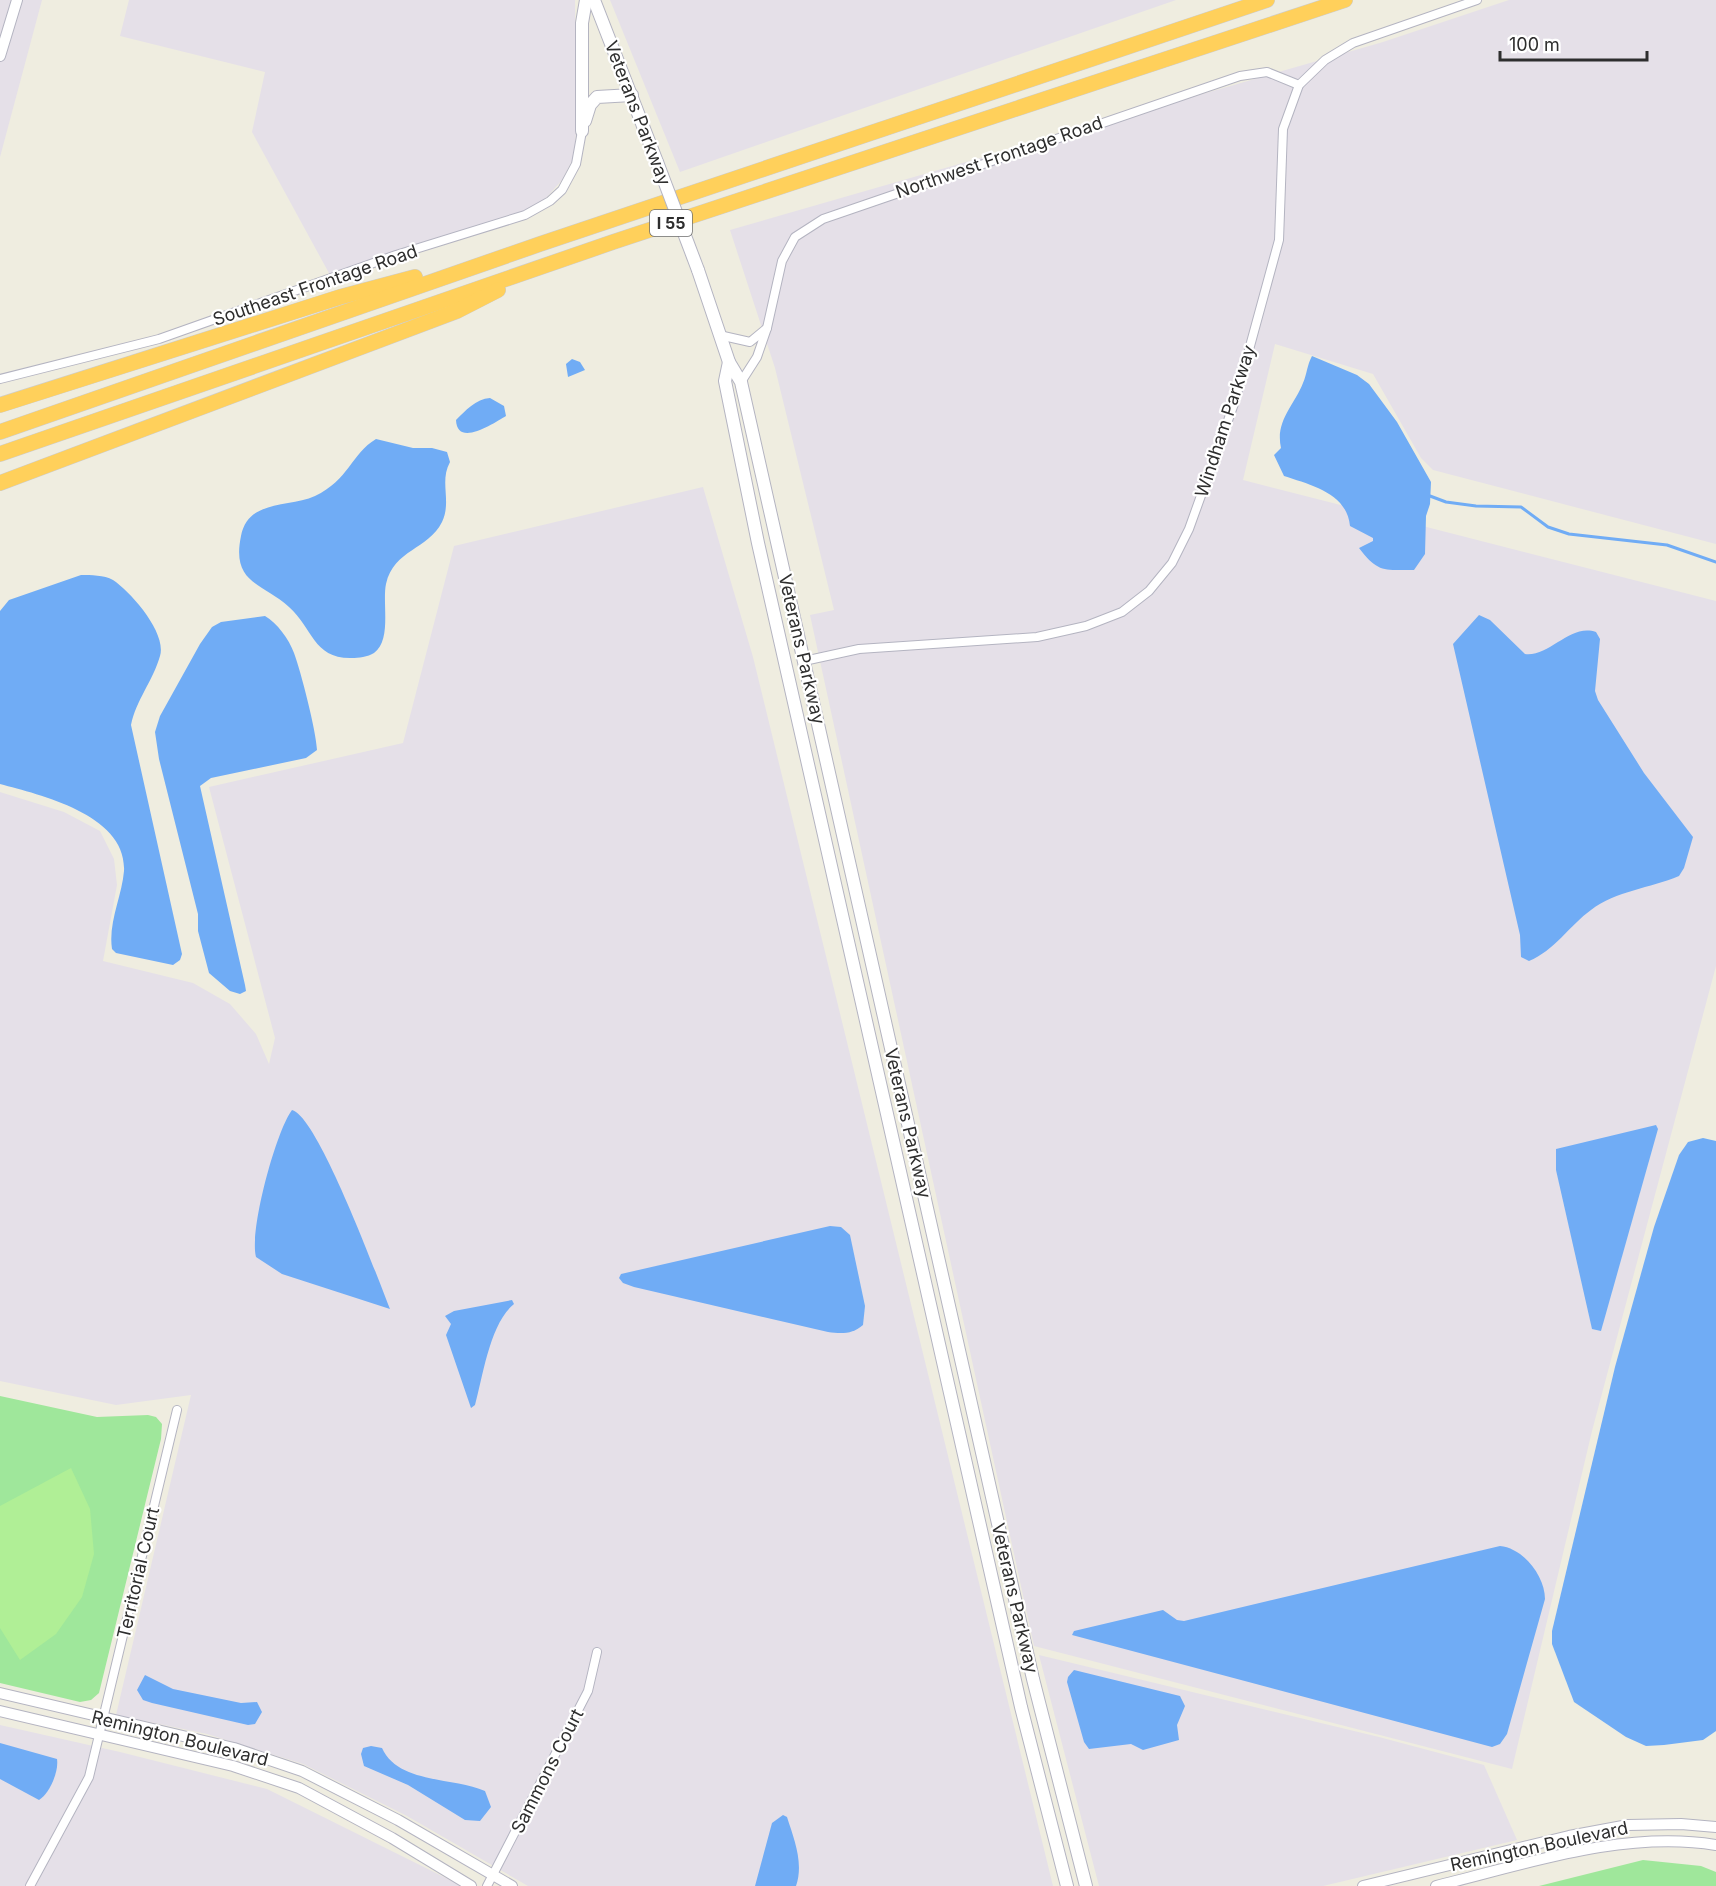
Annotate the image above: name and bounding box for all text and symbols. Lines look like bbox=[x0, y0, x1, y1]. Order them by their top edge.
scale bar bbox=[1500, 24, 1647, 62]
text: 100 m bbox=[1509, 34, 1560, 55]
street label: Veterans Parkway bbox=[601, 38, 675, 188]
street label: Northwest Frontage Road bbox=[893, 112, 1105, 202]
road number: I 55 bbox=[650, 210, 692, 236]
street label: Southeast Frontage Road bbox=[210, 240, 420, 330]
street label: Windham Parkway bbox=[1191, 342, 1259, 500]
street label: Veterans Parkway bbox=[775, 572, 829, 726]
street label: Veterans Parkway bbox=[881, 1046, 935, 1200]
street label: Territorial Court bbox=[113, 1505, 163, 1641]
street label: Veterans Parkway bbox=[988, 1521, 1042, 1675]
street label: Sammons Court bbox=[507, 1705, 587, 1837]
street label: Remington Boulevard bbox=[90, 1706, 270, 1770]
street label: Remington Boulevard bbox=[1448, 1817, 1630, 1875]

